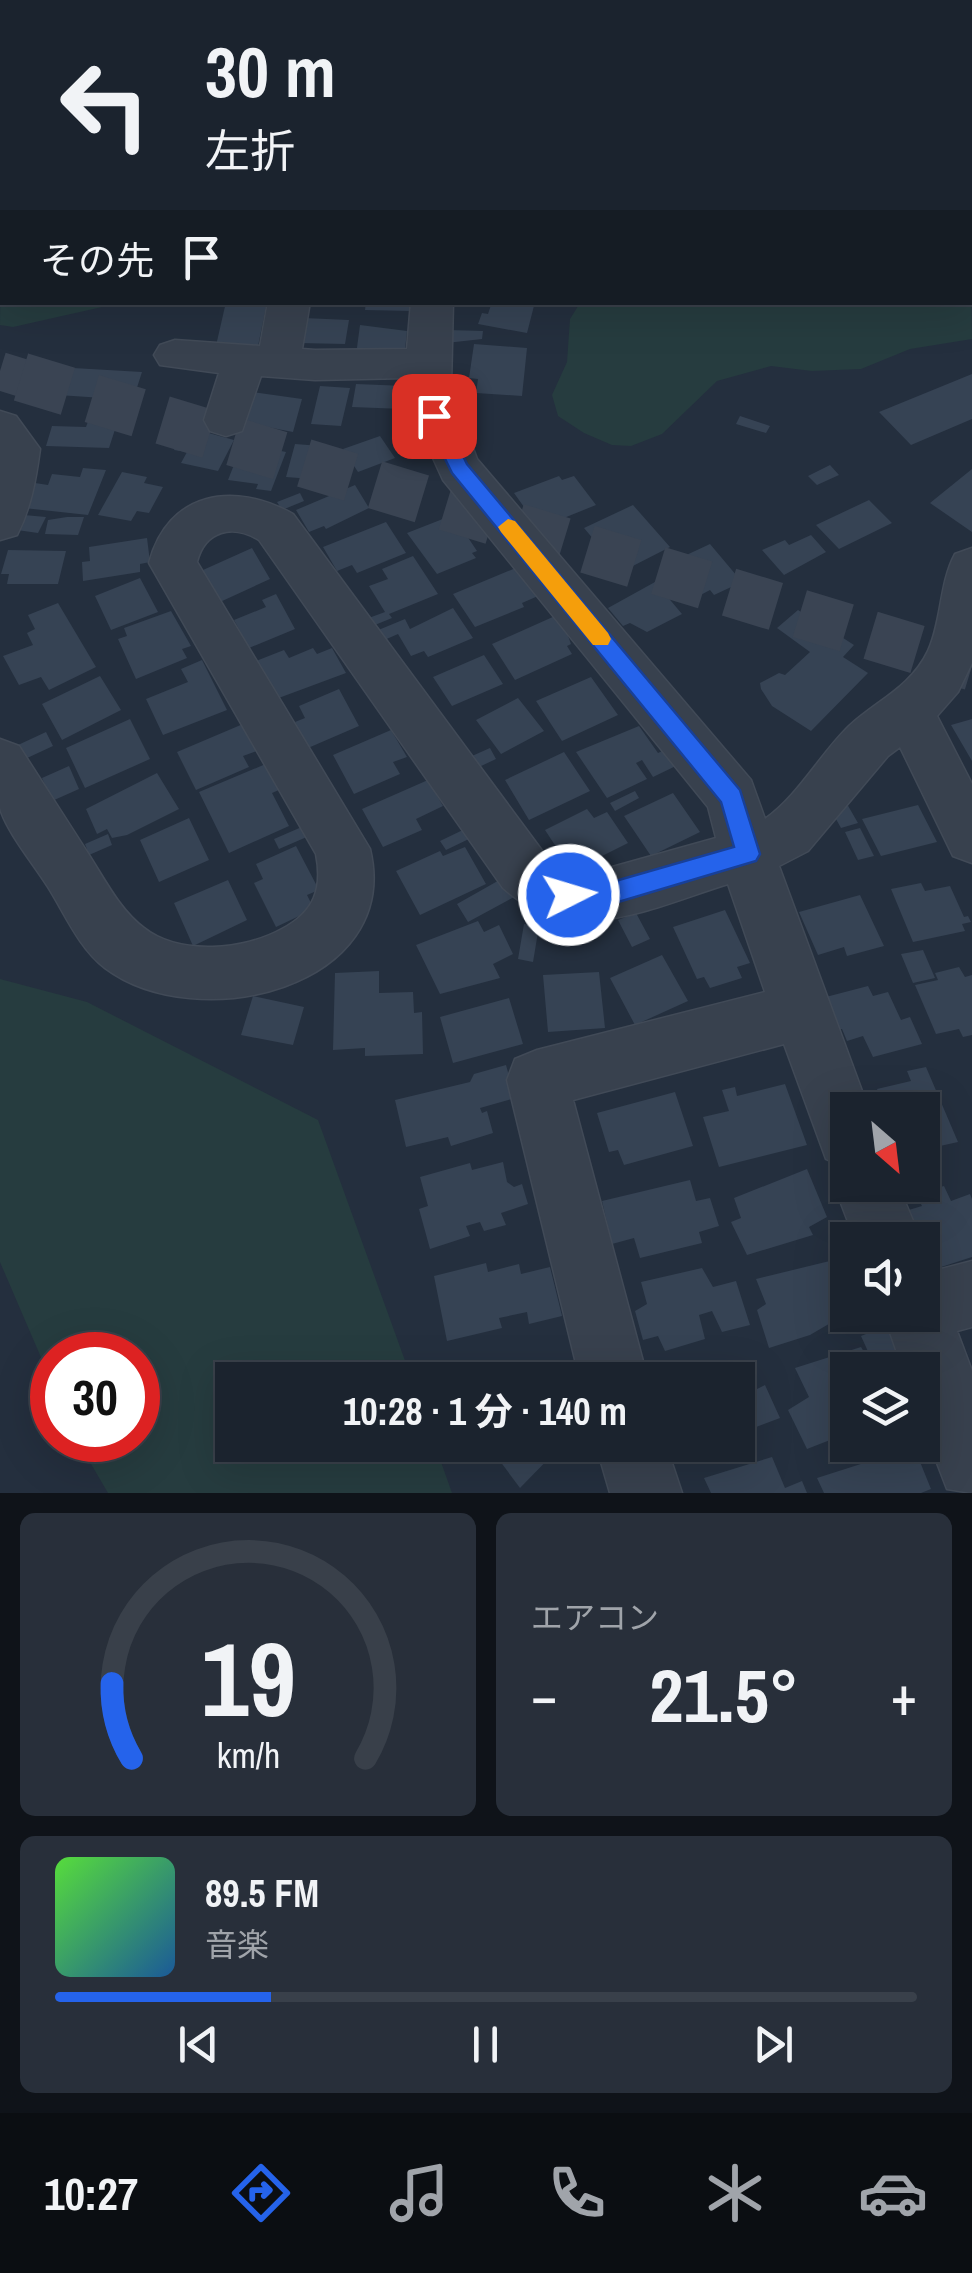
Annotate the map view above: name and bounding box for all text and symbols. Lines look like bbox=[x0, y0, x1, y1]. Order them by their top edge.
text: 30 m bbox=[205, 25, 336, 119]
icon: left bbox=[40, 40, 170, 170]
text: 左折 bbox=[205, 120, 295, 181]
icon: arrive bbox=[174, 230, 229, 285]
text: その先 bbox=[40, 235, 154, 286]
pin bbox=[392, 374, 477, 459]
icon: arrive bbox=[407, 389, 462, 444]
position arrow bbox=[517, 843, 621, 947]
north arrow bbox=[830, 1092, 940, 1202]
map controls bbox=[830, 1092, 940, 1462]
button: sound bbox=[830, 1222, 940, 1332]
speed limit sign: 30 bbox=[30, 1332, 160, 1462]
button: layers bbox=[830, 1352, 940, 1462]
text: 10:28 · 1 分 · 140 m bbox=[343, 1386, 627, 1437]
text: エアコン bbox=[531, 1596, 659, 1639]
text: 19 bbox=[201, 1608, 295, 1748]
text: 21.5° bbox=[649, 1644, 799, 1745]
text: − bbox=[531, 1658, 557, 1732]
text: + bbox=[891, 1658, 917, 1732]
text: km/h bbox=[216, 1731, 280, 1779]
text: 89.5 FM bbox=[205, 1868, 319, 1919]
text: 音楽 bbox=[205, 1923, 269, 1966]
icon: previous bbox=[171, 2017, 226, 2072]
icon: pause bbox=[458, 2017, 513, 2072]
icon: next bbox=[746, 2017, 801, 2072]
icon: directions bbox=[226, 2158, 296, 2228]
icon: music bbox=[384, 2158, 454, 2228]
icon: phone bbox=[542, 2158, 612, 2228]
icon: climate bbox=[700, 2158, 770, 2228]
icon: car bbox=[858, 2158, 928, 2228]
text: 10:27 bbox=[44, 2163, 138, 2224]

